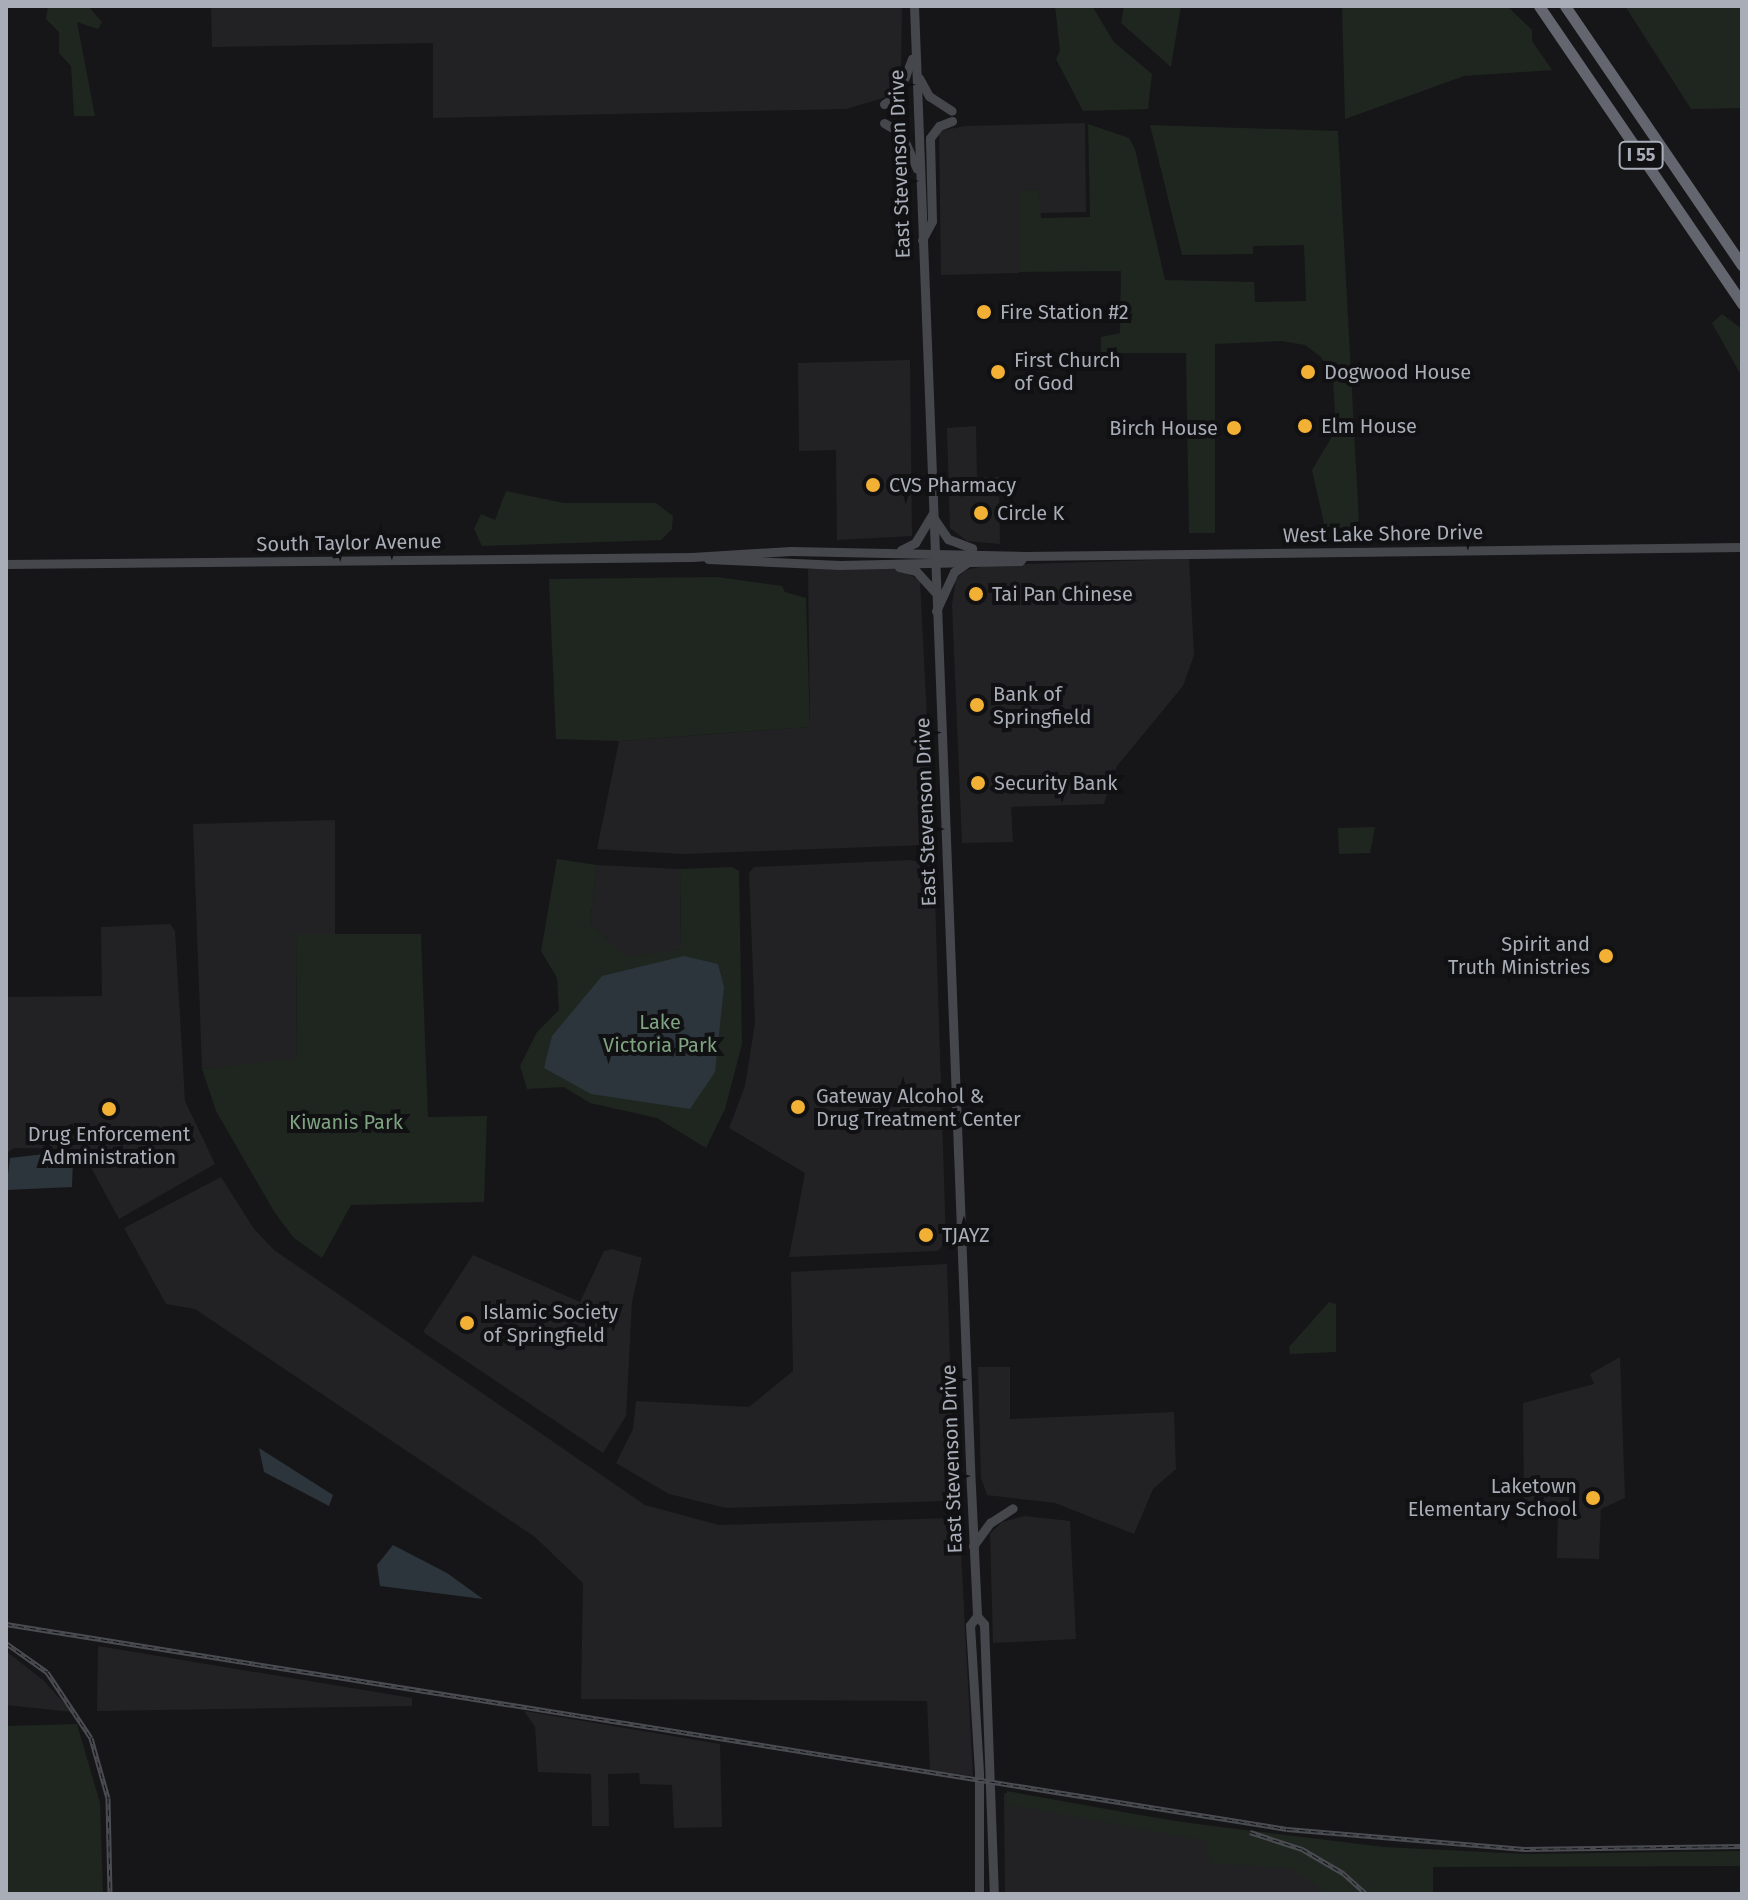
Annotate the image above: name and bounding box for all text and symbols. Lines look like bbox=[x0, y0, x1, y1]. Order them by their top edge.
street label: East Stevenson Drive bbox=[885, 69, 915, 259]
road number: I 55 bbox=[1617, 141, 1665, 169]
place label: Fire Station #2 bbox=[1000, 300, 1129, 324]
marker: Fire Station #2 bbox=[975, 303, 993, 321]
place label: First Church of God bbox=[1014, 348, 1121, 395]
place label: Dogwood House bbox=[1324, 360, 1471, 384]
marker: First Church of God bbox=[989, 363, 1007, 381]
marker: Dogwood House bbox=[1299, 363, 1317, 381]
place label: Elm House bbox=[1321, 414, 1417, 438]
place label: Birch House bbox=[1109, 416, 1218, 440]
marker: Elm House bbox=[1296, 417, 1314, 435]
marker: Birch House bbox=[1225, 419, 1243, 437]
place label: CVS Pharmacy bbox=[889, 473, 1016, 497]
marker: CVS Pharmacy bbox=[864, 476, 882, 494]
place label: Circle K bbox=[997, 501, 1064, 525]
marker: Circle K bbox=[972, 504, 990, 522]
street label: West Lake Shore Drive bbox=[1283, 520, 1483, 548]
street label: South Taylor Avenue bbox=[256, 529, 442, 557]
place label: Tai Pan Chinese bbox=[992, 582, 1133, 606]
marker: Tai Pan Chinese bbox=[967, 585, 985, 603]
place label: Bank of Springfield bbox=[993, 682, 1091, 729]
marker: Bank of Springfield bbox=[968, 696, 986, 714]
street label: East Stevenson Drive bbox=[911, 717, 941, 907]
place label: Security Bank bbox=[994, 771, 1117, 795]
marker: Security Bank bbox=[969, 774, 987, 792]
place label: Spirit and Truth Ministries bbox=[1448, 932, 1590, 979]
marker: Spirit and Truth Ministries bbox=[1597, 947, 1615, 965]
park label: Lake Victoria Park bbox=[603, 1010, 717, 1057]
place label: Gateway Alcohol & Drug Treatment Center bbox=[816, 1084, 1021, 1131]
marker: Gateway Alcohol & Drug Treatment Center bbox=[787, 1096, 809, 1118]
marker: Drug Enforcement Administration bbox=[100, 1100, 118, 1118]
park label: Kiwanis Park bbox=[289, 1110, 403, 1134]
place label: Drug Enforcement Administration bbox=[28, 1122, 190, 1169]
place label: TJAYZ bbox=[942, 1223, 990, 1247]
marker: TJAYZ bbox=[917, 1226, 935, 1244]
place label: Islamic Society of Springfield bbox=[483, 1300, 618, 1347]
marker: Islamic Society of Springfield bbox=[458, 1314, 476, 1332]
street label: East Stevenson Drive bbox=[937, 1364, 967, 1554]
place label: Laketown Elementary School bbox=[1408, 1474, 1577, 1521]
marker: Laketown Elementary School bbox=[1584, 1489, 1602, 1507]

